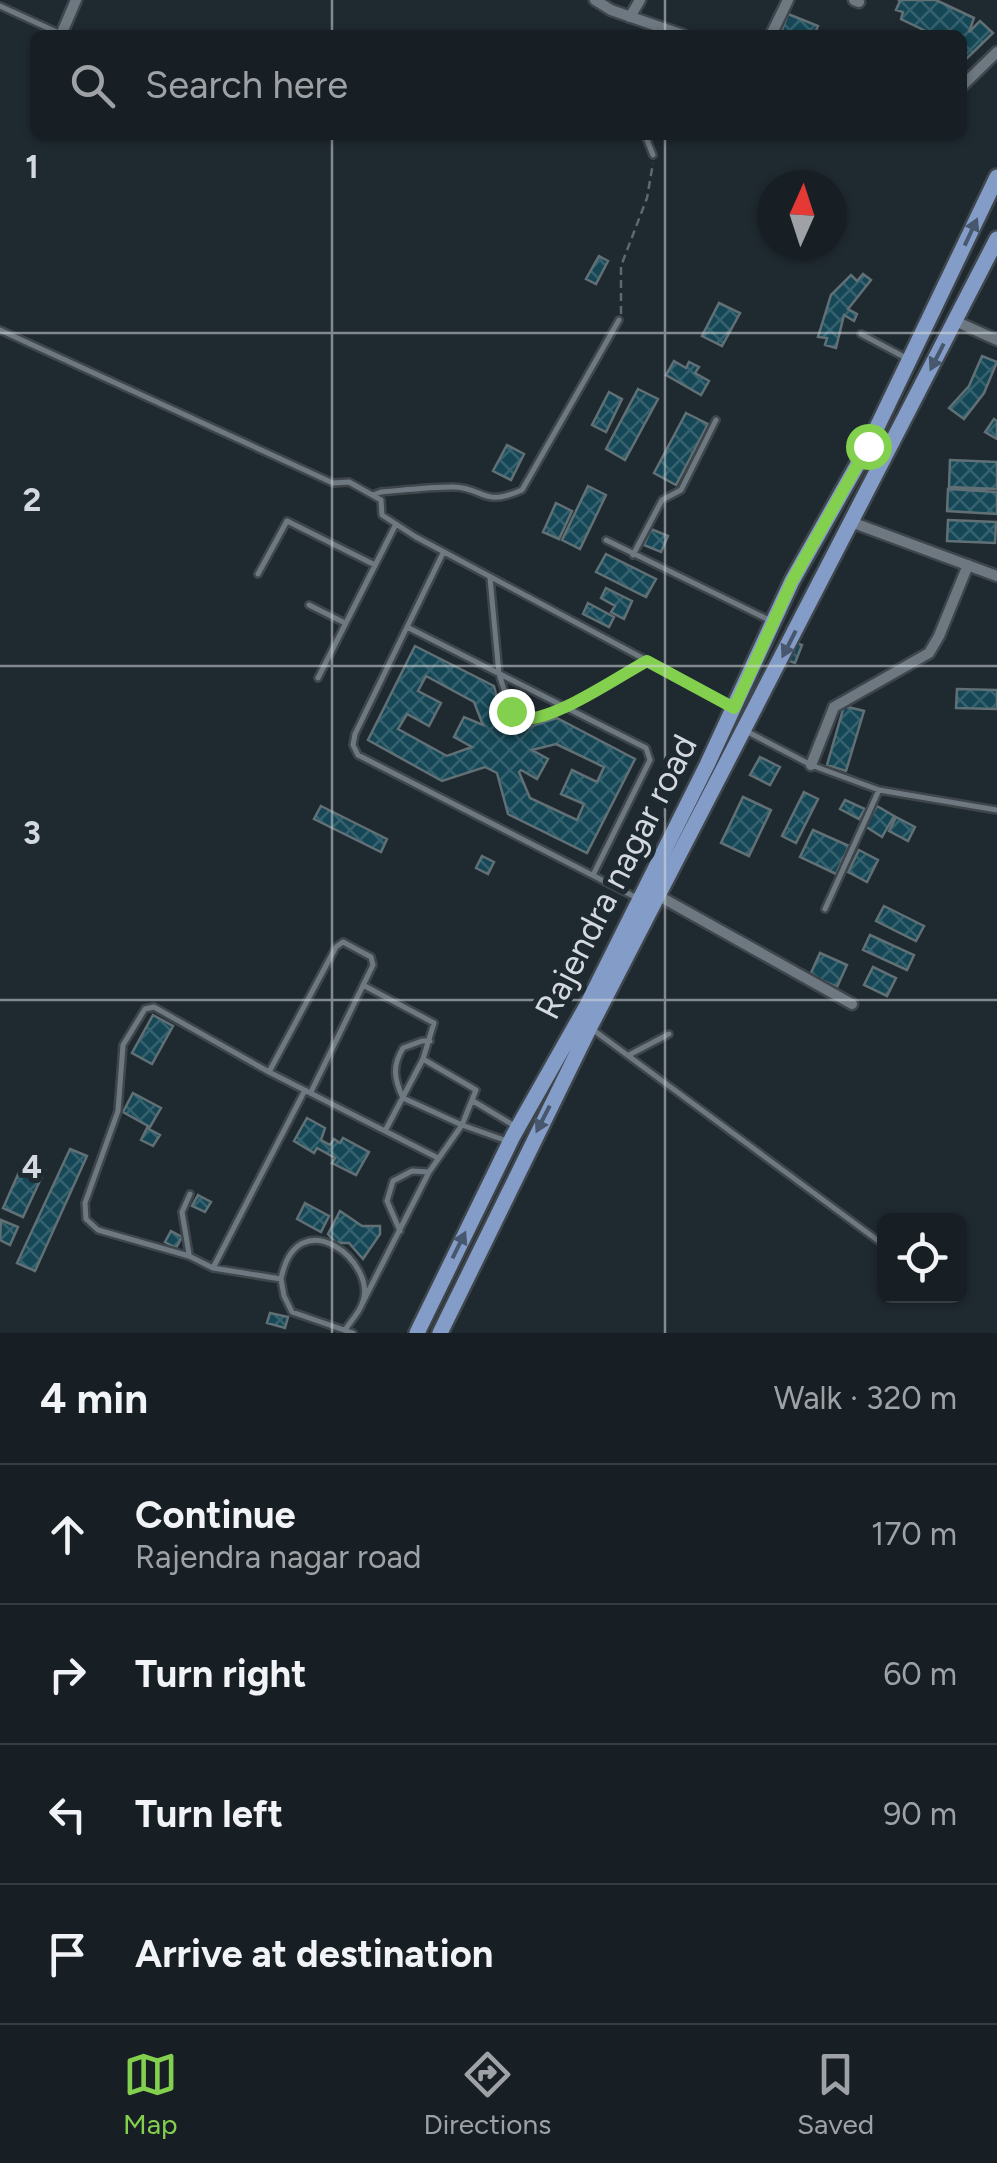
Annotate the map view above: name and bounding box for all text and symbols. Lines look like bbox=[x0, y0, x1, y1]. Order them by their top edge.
search box bbox=[30, 30, 967, 140]
icon: search bbox=[65, 58, 120, 113]
text: Search here bbox=[145, 62, 348, 108]
text: 1 bbox=[25, 148, 39, 186]
north arrow bbox=[757, 170, 847, 260]
one-way arrow bbox=[963, 218, 980, 247]
one-way arrow bbox=[928, 343, 945, 372]
route start bbox=[846, 424, 892, 470]
text: 2 bbox=[23, 481, 41, 519]
one-way arrow bbox=[781, 629, 798, 658]
route end bbox=[489, 689, 535, 735]
street label: Rajendra nagar road bbox=[526, 728, 706, 1026]
text: 3 bbox=[23, 814, 41, 852]
one-way arrow bbox=[535, 1105, 552, 1134]
text: 4 bbox=[22, 1148, 42, 1186]
map controls bbox=[877, 1213, 967, 1303]
button: locate bbox=[877, 1213, 967, 1303]
one-way arrow bbox=[451, 1231, 468, 1260]
text: 4 min bbox=[40, 1373, 148, 1424]
text: Walk · 320 m bbox=[774, 1379, 957, 1417]
text: Continue bbox=[135, 1492, 296, 1538]
icon: ahead bbox=[40, 1507, 95, 1562]
text: 170 m bbox=[871, 1515, 957, 1553]
text: Rajendra nagar road bbox=[135, 1538, 422, 1576]
icon: right bbox=[40, 1647, 95, 1702]
text: Turn right bbox=[135, 1651, 307, 1697]
text: 60 m bbox=[883, 1655, 957, 1693]
icon: left bbox=[40, 1787, 95, 1842]
text: Turn left bbox=[135, 1791, 283, 1837]
text: 90 m bbox=[883, 1795, 957, 1833]
icon: arrive bbox=[40, 1927, 95, 1982]
text: Arrive at destination bbox=[135, 1931, 493, 1977]
tab: Map bbox=[123, 2047, 178, 2141]
tab: Directions bbox=[424, 2047, 551, 2141]
tab: Saved bbox=[797, 2047, 874, 2141]

